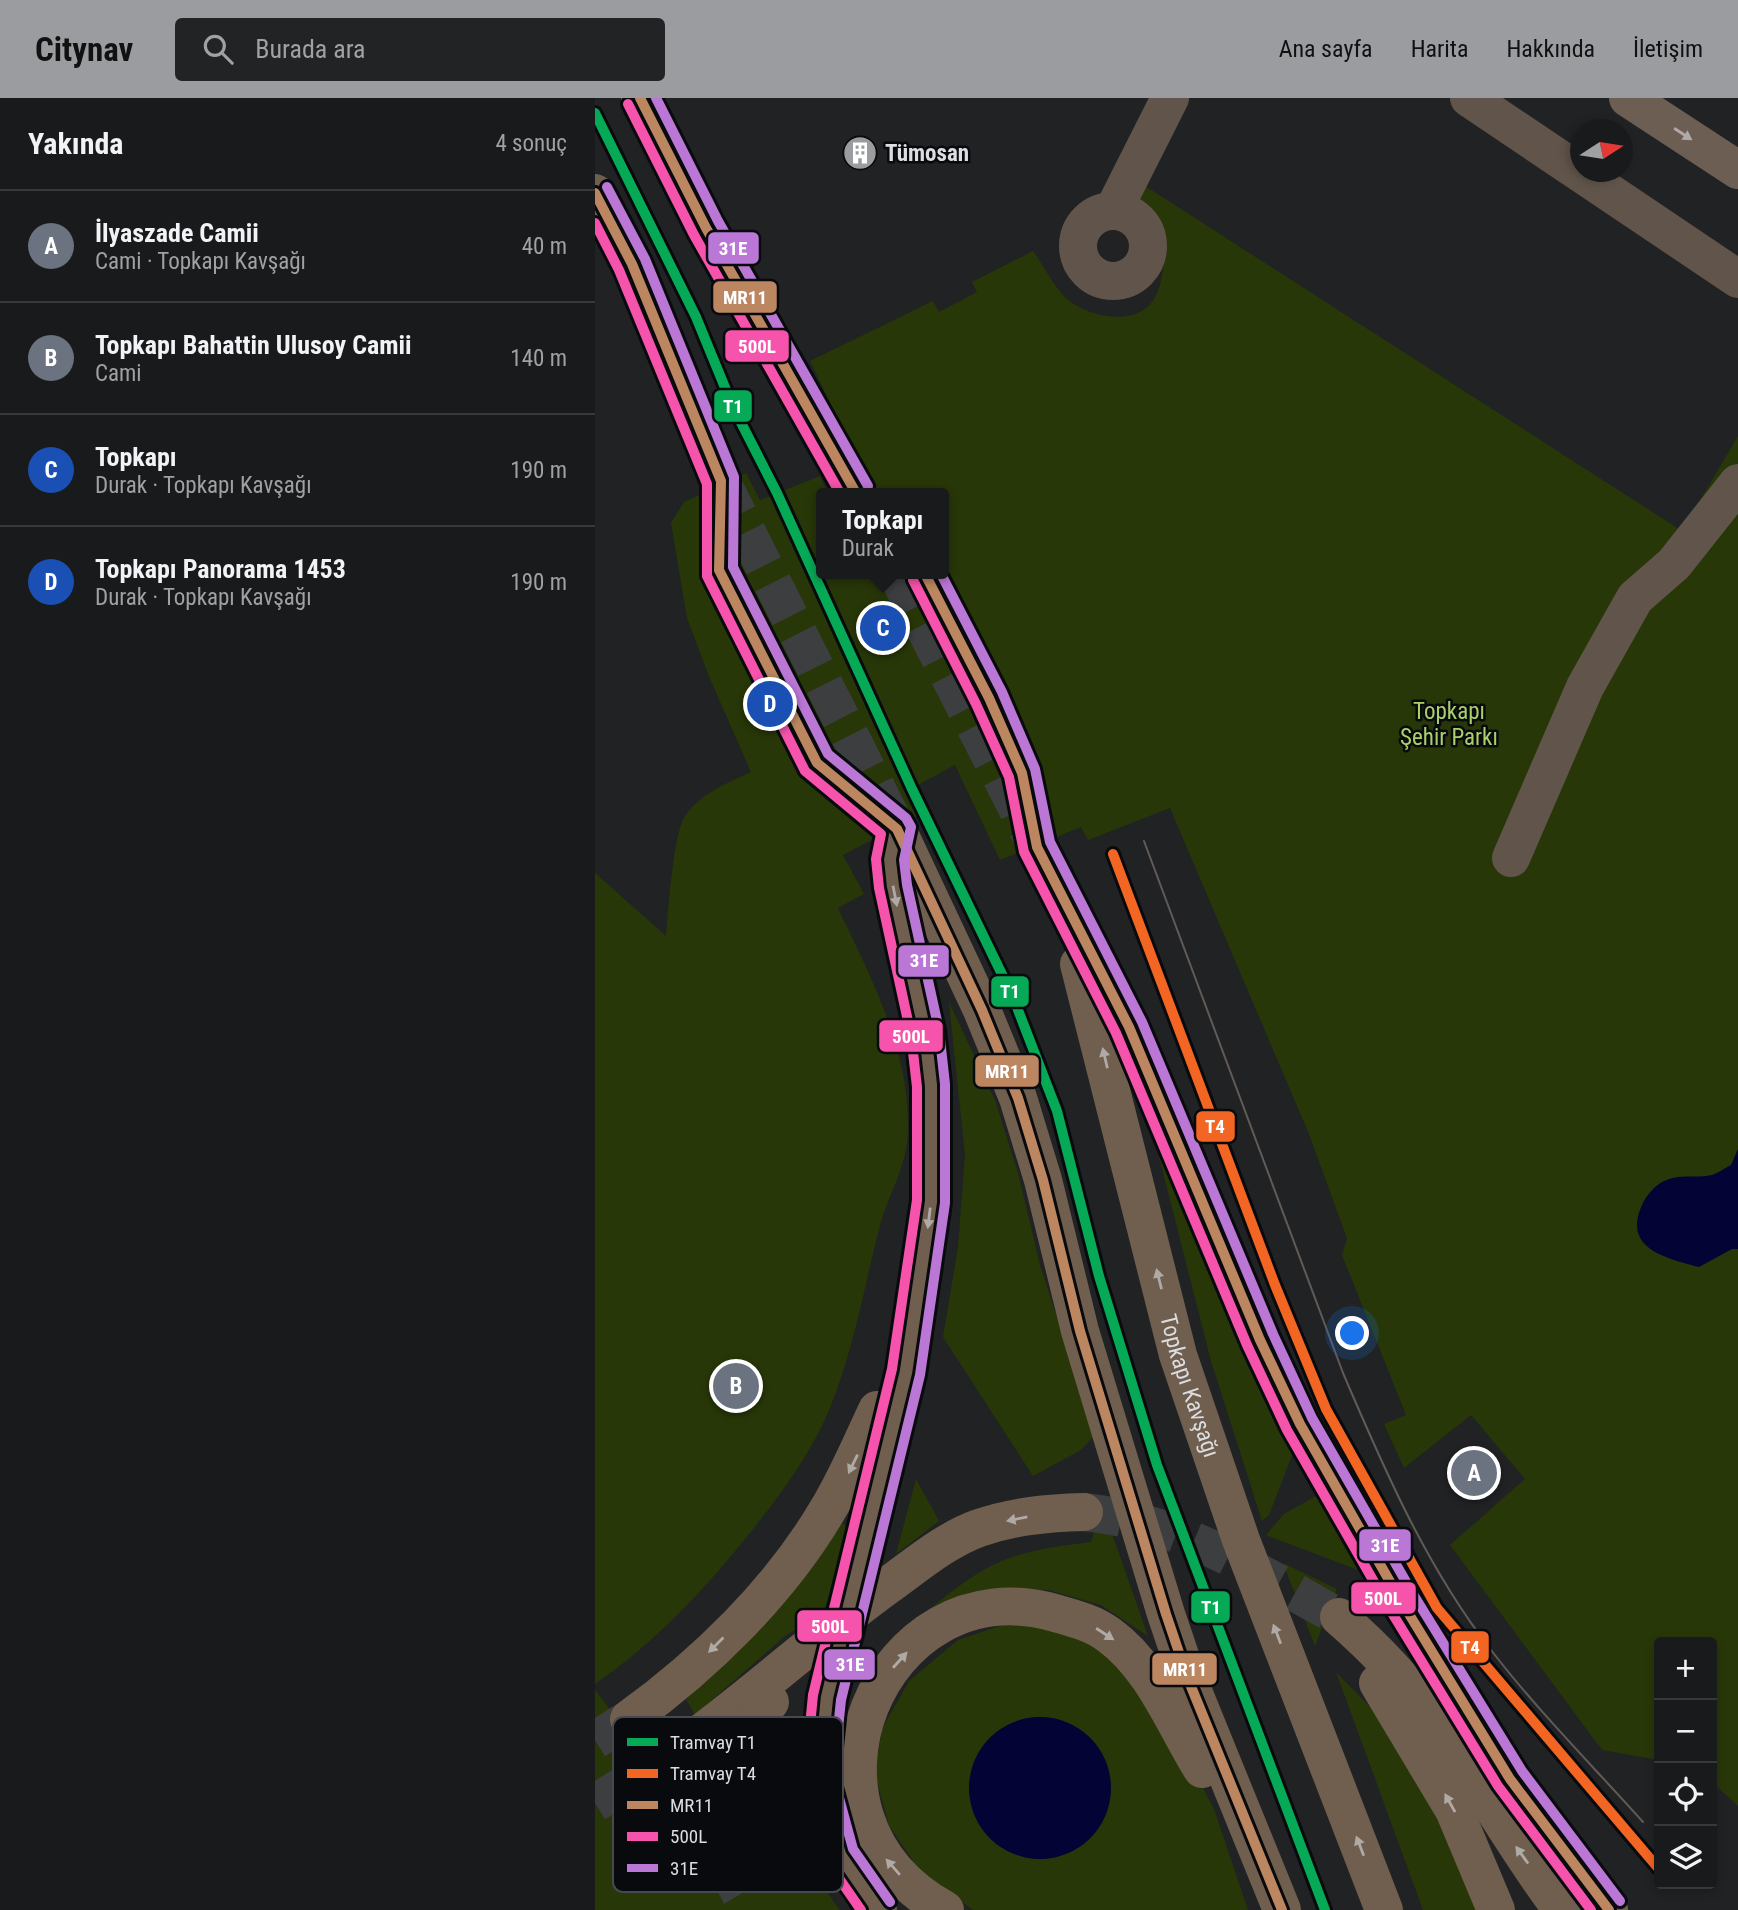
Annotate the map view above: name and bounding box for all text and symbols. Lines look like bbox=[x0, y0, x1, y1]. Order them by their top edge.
search box bbox=[175, 18, 665, 81]
text: Citynav bbox=[35, 30, 133, 69]
icon: search bbox=[199, 30, 237, 68]
text: Burada ara bbox=[255, 34, 366, 64]
text: Ana sayfa bbox=[1279, 35, 1373, 63]
text: Harita bbox=[1411, 35, 1468, 63]
text: Hakkında bbox=[1506, 35, 1595, 63]
text: İletişim bbox=[1633, 35, 1703, 63]
north arrow bbox=[1570, 119, 1633, 182]
text: Yakında bbox=[28, 126, 123, 161]
one-way arrow bbox=[1673, 128, 1693, 141]
text: 4 sonuç bbox=[495, 130, 567, 157]
building icon: Tümosan bbox=[841, 134, 879, 172]
place label: Tümosan bbox=[885, 140, 969, 167]
text: İlyaszade Camii bbox=[95, 218, 259, 248]
line badge: 31E bbox=[707, 231, 760, 265]
text: A bbox=[44, 233, 58, 260]
text: 40 m bbox=[522, 233, 567, 260]
text: 31E bbox=[719, 237, 747, 260]
text: Cami · Topkapı Kavşağı bbox=[95, 248, 306, 275]
line badge: MR11 bbox=[712, 280, 778, 314]
text: MR11 bbox=[723, 286, 767, 309]
line badge: 500L bbox=[724, 329, 790, 363]
text: Topkapı Bahattin Ulusoy Camii bbox=[95, 330, 412, 360]
text: 500L bbox=[738, 335, 776, 358]
text: B bbox=[45, 345, 57, 372]
text: 140 m bbox=[510, 345, 567, 372]
text: Cami bbox=[95, 360, 142, 387]
line badge: T1 bbox=[713, 389, 753, 423]
text: T1 bbox=[723, 395, 743, 418]
text: Topkapı bbox=[95, 442, 177, 472]
text: C bbox=[44, 457, 58, 484]
text: 190 m bbox=[510, 457, 567, 484]
text: Durak · Topkapı Kavşağı bbox=[95, 472, 312, 499]
popup bbox=[816, 488, 949, 579]
text: Topkapı bbox=[842, 505, 923, 535]
text: Durak bbox=[842, 535, 894, 562]
text: Topkapı Panorama 1453 bbox=[95, 554, 346, 584]
text: D bbox=[45, 569, 58, 596]
text: 190 m bbox=[510, 569, 567, 596]
text: Durak · Topkapı Kavşağı bbox=[95, 584, 312, 611]
pin: C bbox=[860, 602, 906, 654]
pin: D bbox=[747, 678, 793, 730]
park label: Topkapı Şehir Parkı bbox=[1400, 698, 1498, 751]
one-way arrow bbox=[889, 885, 900, 907]
line badge: 31E bbox=[897, 944, 950, 978]
text: 31E bbox=[910, 949, 938, 972]
line badge: T1 bbox=[990, 975, 1030, 1008]
text: T1 bbox=[1000, 980, 1020, 1003]
line badge: 500L bbox=[878, 1019, 944, 1053]
text: 500L bbox=[892, 1025, 930, 1048]
one-way arrow bbox=[1099, 1047, 1110, 1069]
line badge: MR11 bbox=[974, 1054, 1040, 1088]
text: MR11 bbox=[985, 1060, 1029, 1083]
line badge: T4 bbox=[1195, 1110, 1236, 1143]
text: T4 bbox=[1205, 1115, 1225, 1138]
one-way arrow bbox=[923, 1207, 934, 1229]
one-way arrow bbox=[1153, 1268, 1164, 1290]
street label: Topkapı Kavşağı bbox=[1155, 1311, 1225, 1461]
your location bbox=[1335, 1316, 1369, 1350]
pin: B bbox=[713, 1360, 759, 1412]
pin: A bbox=[1451, 1447, 1497, 1499]
one-way arrow bbox=[847, 1454, 859, 1474]
one-way arrow bbox=[1006, 1513, 1028, 1524]
line badge: 31E bbox=[1358, 1528, 1412, 1562]
text: 31E bbox=[1371, 1534, 1399, 1557]
line badge: 500L bbox=[1350, 1581, 1417, 1615]
text: 500L bbox=[1364, 1587, 1402, 1610]
line badge: T1 bbox=[1190, 1590, 1231, 1624]
text: T1 bbox=[1201, 1596, 1221, 1619]
line badge: 500L bbox=[796, 1609, 863, 1643]
text: 500L bbox=[811, 1615, 849, 1638]
one-way arrow bbox=[1272, 1624, 1283, 1645]
one-way arrow bbox=[1096, 1627, 1115, 1640]
line badge: T4 bbox=[1450, 1630, 1490, 1664]
one-way arrow bbox=[708, 1636, 725, 1652]
text: T4 bbox=[1460, 1636, 1480, 1659]
map controls bbox=[1654, 1637, 1717, 1889]
button: + bbox=[1654, 1637, 1717, 1700]
line badge: 31E bbox=[823, 1648, 876, 1681]
one-way arrow bbox=[891, 1652, 907, 1669]
line badge: MR11 bbox=[1151, 1652, 1218, 1686]
text: 31E bbox=[836, 1653, 864, 1676]
text: MR11 bbox=[1163, 1658, 1207, 1681]
button: − bbox=[1654, 1700, 1717, 1763]
legend bbox=[613, 1717, 843, 1892]
text: Tramvay T1 bbox=[670, 1731, 756, 1754]
text: Tramvay T4 bbox=[670, 1762, 756, 1785]
button: locate bbox=[1654, 1763, 1717, 1826]
one-way arrow bbox=[1444, 1793, 1456, 1812]
text: MR11 bbox=[670, 1794, 713, 1817]
text: 500L bbox=[670, 1825, 707, 1848]
button: layers bbox=[1654, 1826, 1717, 1889]
one-way arrow bbox=[1354, 1836, 1365, 1857]
one-way arrow bbox=[1515, 1846, 1529, 1864]
text: 31E bbox=[670, 1857, 698, 1880]
one-way arrow bbox=[885, 1858, 901, 1876]

